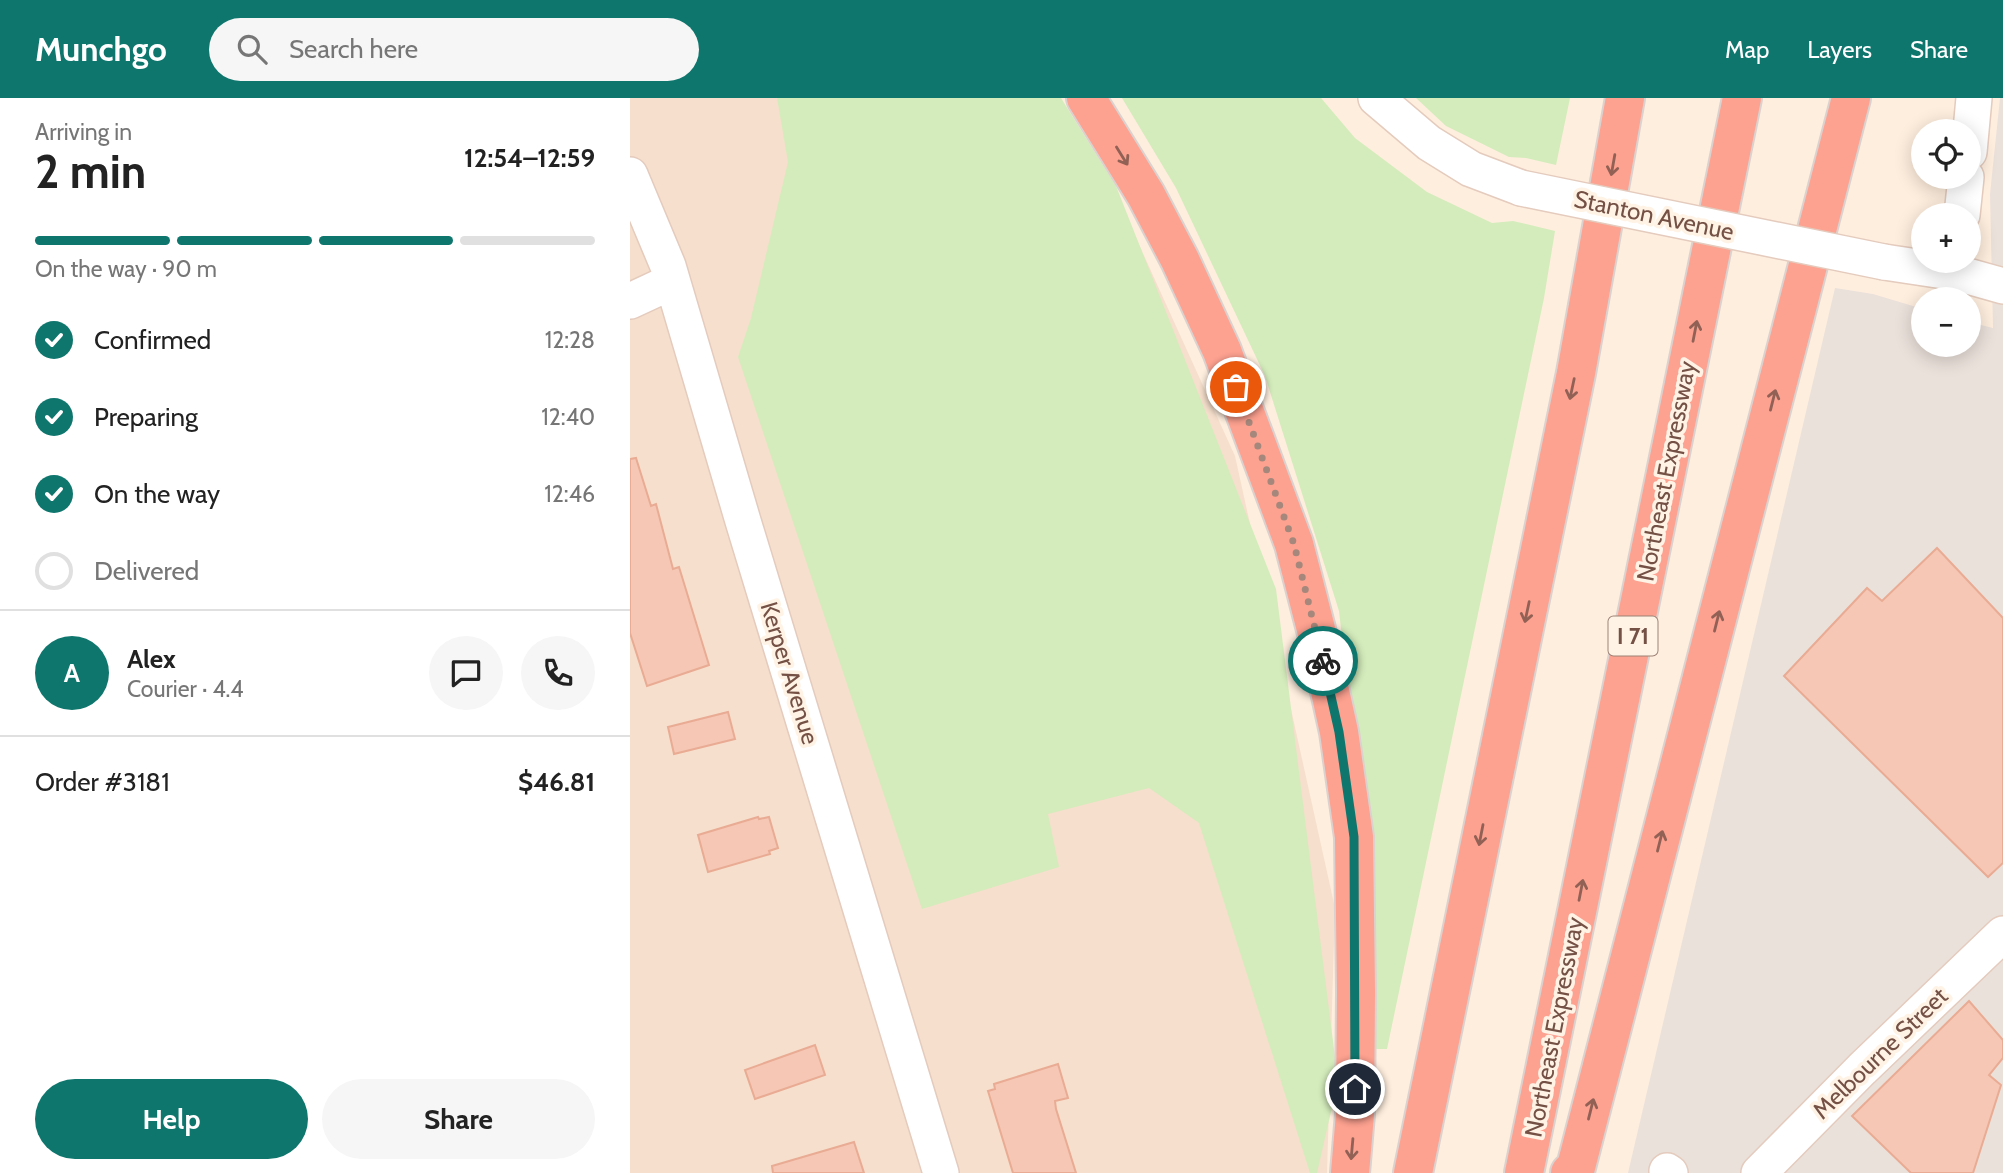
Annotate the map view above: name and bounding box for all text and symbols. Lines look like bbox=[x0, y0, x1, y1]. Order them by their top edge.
search box bbox=[209, 18, 699, 81]
text: Munchgo bbox=[35, 29, 167, 69]
icon: search bbox=[233, 30, 271, 68]
text: Search here bbox=[289, 33, 418, 65]
text: Map bbox=[1725, 35, 1769, 64]
text: Layers bbox=[1807, 35, 1872, 64]
text: Share bbox=[1910, 35, 1968, 64]
text: Arriving in bbox=[35, 118, 132, 146]
map controls bbox=[1911, 119, 1981, 357]
button: locate bbox=[1911, 119, 1981, 189]
text: 12:54–12:59 bbox=[464, 142, 595, 174]
text: 2 min bbox=[35, 144, 146, 200]
one-way arrow bbox=[1115, 146, 1130, 165]
one-way arrow bbox=[1606, 153, 1619, 176]
street label: Stanton Avenue bbox=[1571, 184, 1737, 246]
button: + bbox=[1911, 203, 1981, 273]
text: On the way · 90 m bbox=[35, 255, 217, 283]
button: − bbox=[1911, 287, 1981, 357]
one-way arrow bbox=[1688, 320, 1702, 343]
icon: check bbox=[35, 321, 73, 359]
text: Confirmed bbox=[94, 324, 211, 356]
text: 12:28 bbox=[545, 326, 595, 354]
pin bbox=[1206, 357, 1266, 417]
street label: Northeast Expressway bbox=[1630, 358, 1702, 584]
icon: bag bbox=[1217, 368, 1255, 406]
one-way arrow bbox=[1565, 377, 1579, 400]
one-way arrow bbox=[1767, 390, 1780, 412]
icon: check bbox=[35, 398, 73, 436]
text: Preparing bbox=[94, 401, 198, 433]
text: 12:40 bbox=[541, 403, 595, 431]
icon: check bbox=[35, 475, 73, 513]
text: On the way bbox=[94, 478, 220, 510]
text: 12:46 bbox=[544, 480, 595, 508]
text: Delivered bbox=[94, 555, 199, 587]
street label: Kerper Avenue bbox=[755, 598, 825, 748]
one-way arrow bbox=[1519, 600, 1533, 623]
one-way arrow bbox=[1711, 610, 1724, 633]
road number: I 71 bbox=[1608, 616, 1658, 656]
courier bbox=[1288, 626, 1358, 696]
button: chat bbox=[429, 636, 503, 710]
button: phone bbox=[521, 636, 595, 710]
icon: bike bbox=[1304, 642, 1342, 680]
text: Alex bbox=[127, 643, 176, 675]
text: A bbox=[64, 657, 80, 689]
text: Courier · 4.4 bbox=[127, 675, 244, 703]
text: Order #3181 bbox=[35, 766, 170, 798]
text: $46.81 bbox=[518, 766, 595, 798]
one-way arrow bbox=[1473, 823, 1487, 846]
one-way arrow bbox=[1654, 830, 1667, 853]
one-way arrow bbox=[1575, 879, 1589, 902]
street label: Northeast Expressway bbox=[1518, 914, 1590, 1140]
street label: Melbourne Street bbox=[1806, 981, 1954, 1125]
pin bbox=[1325, 1059, 1385, 1119]
icon: home bbox=[1336, 1070, 1374, 1108]
button: Help bbox=[35, 1079, 308, 1159]
button: Share bbox=[322, 1079, 595, 1159]
one-way arrow bbox=[1585, 1098, 1598, 1121]
one-way arrow bbox=[1345, 1138, 1358, 1160]

